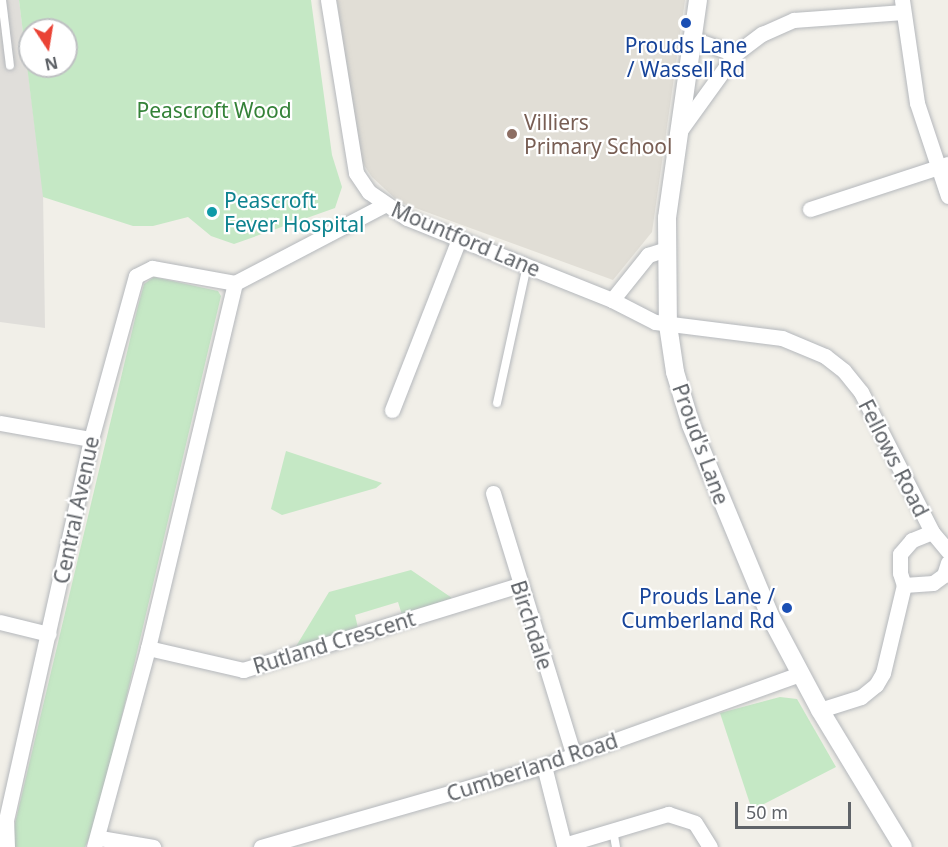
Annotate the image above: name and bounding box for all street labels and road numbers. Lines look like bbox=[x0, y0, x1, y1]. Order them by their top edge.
street label: Mountford Lane bbox=[388, 196, 544, 282]
street label: Proud's Lane bbox=[667, 380, 735, 508]
street label: Fellows Road bbox=[854, 395, 934, 521]
street label: Central Avenue bbox=[48, 434, 104, 586]
street label: Birchdale bbox=[506, 577, 558, 673]
street label: Rutland Crescent bbox=[250, 605, 418, 679]
street label: Cumberland Road bbox=[443, 727, 621, 807]

